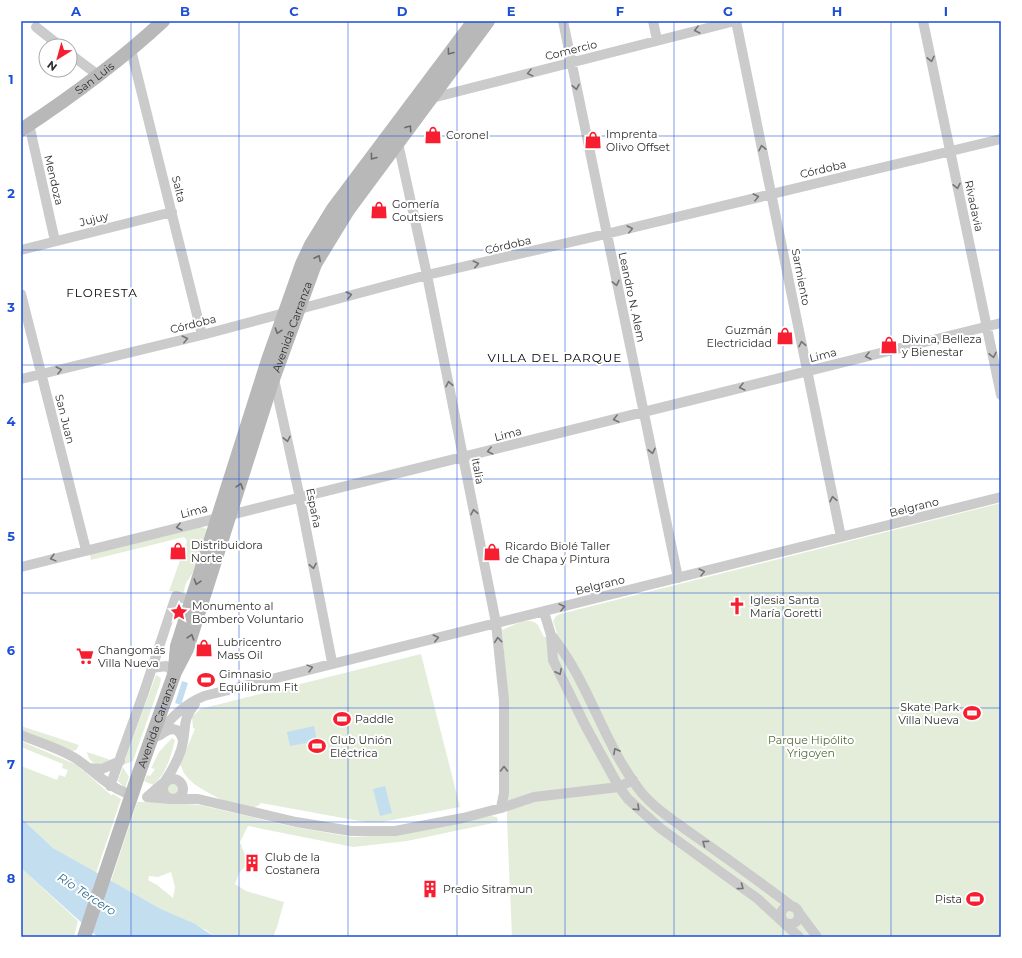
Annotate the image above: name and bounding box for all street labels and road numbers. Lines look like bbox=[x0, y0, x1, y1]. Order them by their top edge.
street label: Comercio bbox=[544, 37, 599, 63]
street label: San Luis bbox=[72, 58, 118, 98]
street label: Mendoza bbox=[41, 154, 67, 206]
street label: Córdoba bbox=[799, 157, 847, 181]
street label: Salta bbox=[169, 174, 189, 204]
street label: Rivadavia bbox=[962, 179, 986, 233]
street label: Jujuy bbox=[77, 209, 110, 230]
street label: Córdoba bbox=[484, 233, 532, 257]
street label: Sarmiento bbox=[789, 247, 813, 307]
street label: Leandro N. Alem bbox=[616, 251, 648, 343]
street label: Avenida Carranza bbox=[269, 279, 315, 374]
street label: Córdoba bbox=[169, 312, 217, 336]
street label: Lima bbox=[808, 345, 838, 365]
street label: San Juan bbox=[52, 393, 78, 445]
street label: Lima bbox=[493, 424, 523, 444]
street label: Italia bbox=[469, 457, 487, 485]
street label: España bbox=[303, 487, 325, 529]
street label: Belgrano bbox=[888, 494, 940, 520]
street label: Lima bbox=[179, 501, 209, 521]
street label: Belgrano bbox=[574, 572, 626, 598]
street label: Avenida Carranza bbox=[134, 675, 180, 770]

